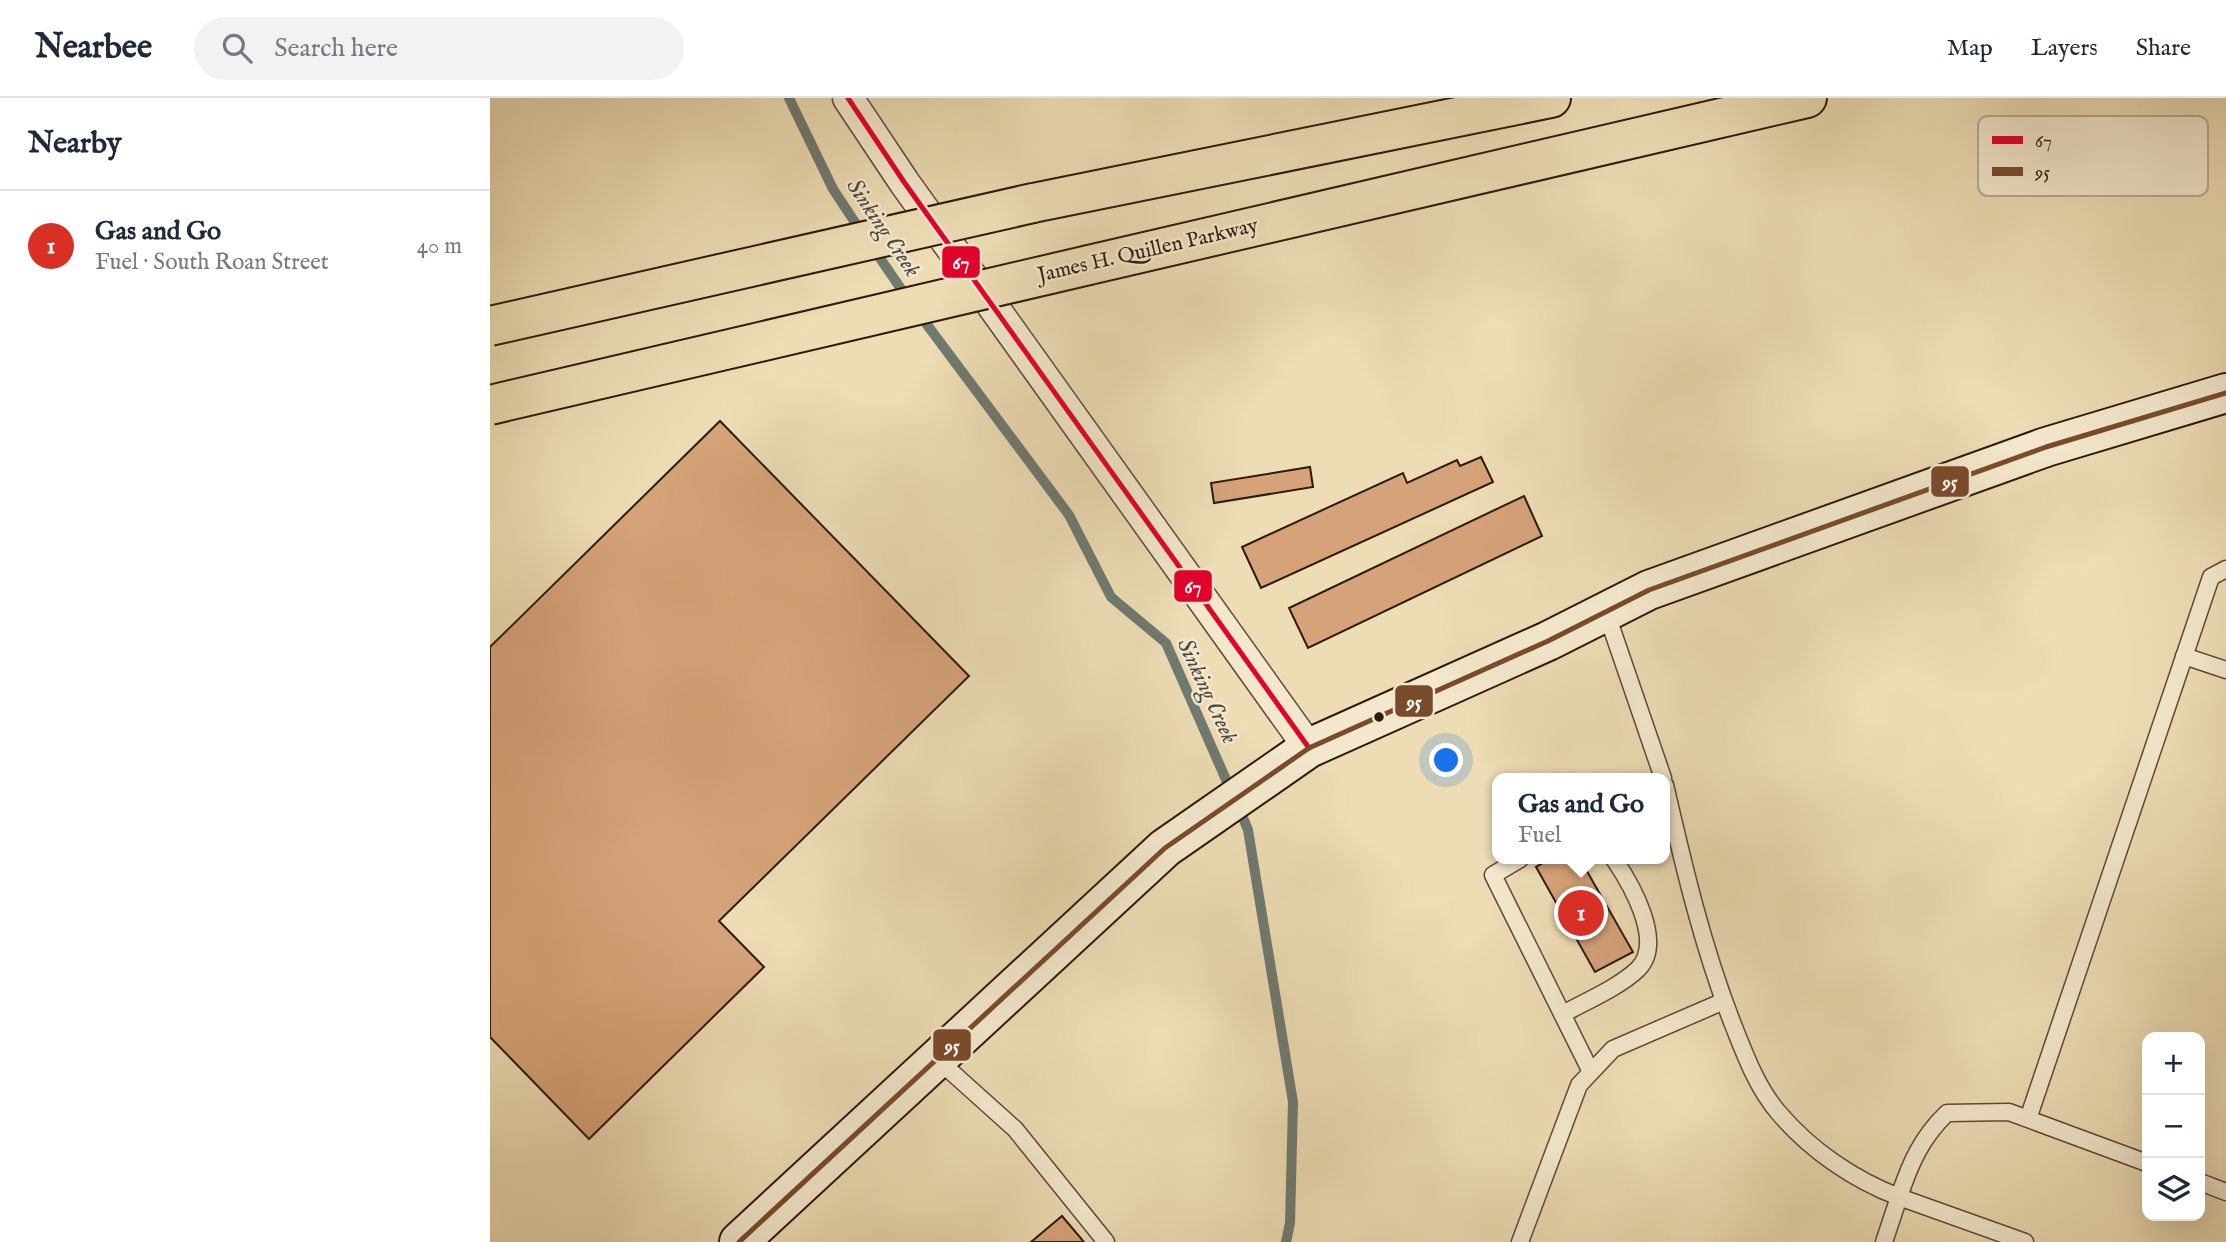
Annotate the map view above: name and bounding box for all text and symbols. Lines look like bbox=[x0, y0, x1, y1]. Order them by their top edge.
search box bbox=[194, 17, 684, 80]
text: Nearbee bbox=[35, 27, 152, 69]
icon: search bbox=[218, 29, 256, 67]
text: Search here bbox=[274, 32, 398, 65]
text: Map bbox=[1947, 33, 1993, 64]
text: Layers bbox=[2031, 33, 2098, 64]
text: Share bbox=[2136, 33, 2191, 64]
legend bbox=[1978, 116, 2208, 196]
text: Nearby bbox=[28, 125, 121, 163]
text: 67 bbox=[2035, 130, 2052, 154]
text: 95 bbox=[2034, 161, 2050, 185]
water label: Sinking Creek bbox=[839, 173, 927, 283]
street label: James H. Quillen Parkway bbox=[1033, 212, 1261, 290]
text: Gas and Go bbox=[95, 215, 221, 248]
text: 1 bbox=[47, 232, 55, 261]
text: 40 m bbox=[417, 232, 462, 261]
line badge: 67 bbox=[941, 245, 981, 279]
text: Fuel · South Roan Street bbox=[95, 248, 329, 277]
text: 67 bbox=[953, 252, 970, 276]
line badge: 95 bbox=[1930, 465, 1970, 498]
text: 95 bbox=[1941, 471, 1958, 495]
line badge: 67 bbox=[1173, 569, 1213, 603]
text: 67 bbox=[1185, 576, 1202, 600]
water label: Sinking Creek bbox=[1169, 634, 1244, 749]
line badge: 95 bbox=[1394, 684, 1434, 718]
text: 95 bbox=[1405, 691, 1422, 715]
unlabelled marker bbox=[1372, 710, 1386, 724]
your location bbox=[1429, 743, 1463, 777]
popup bbox=[1492, 773, 1670, 864]
text: Gas and Go bbox=[1518, 788, 1644, 821]
text: Fuel bbox=[1518, 821, 1561, 850]
pin: 1 bbox=[1558, 887, 1604, 939]
line badge: 95 bbox=[932, 1028, 972, 1062]
map controls bbox=[2142, 1032, 2205, 1221]
button: + bbox=[2142, 1032, 2205, 1095]
text: 95 bbox=[943, 1035, 960, 1059]
button: − bbox=[2142, 1095, 2205, 1158]
button: layers bbox=[2142, 1158, 2205, 1221]

